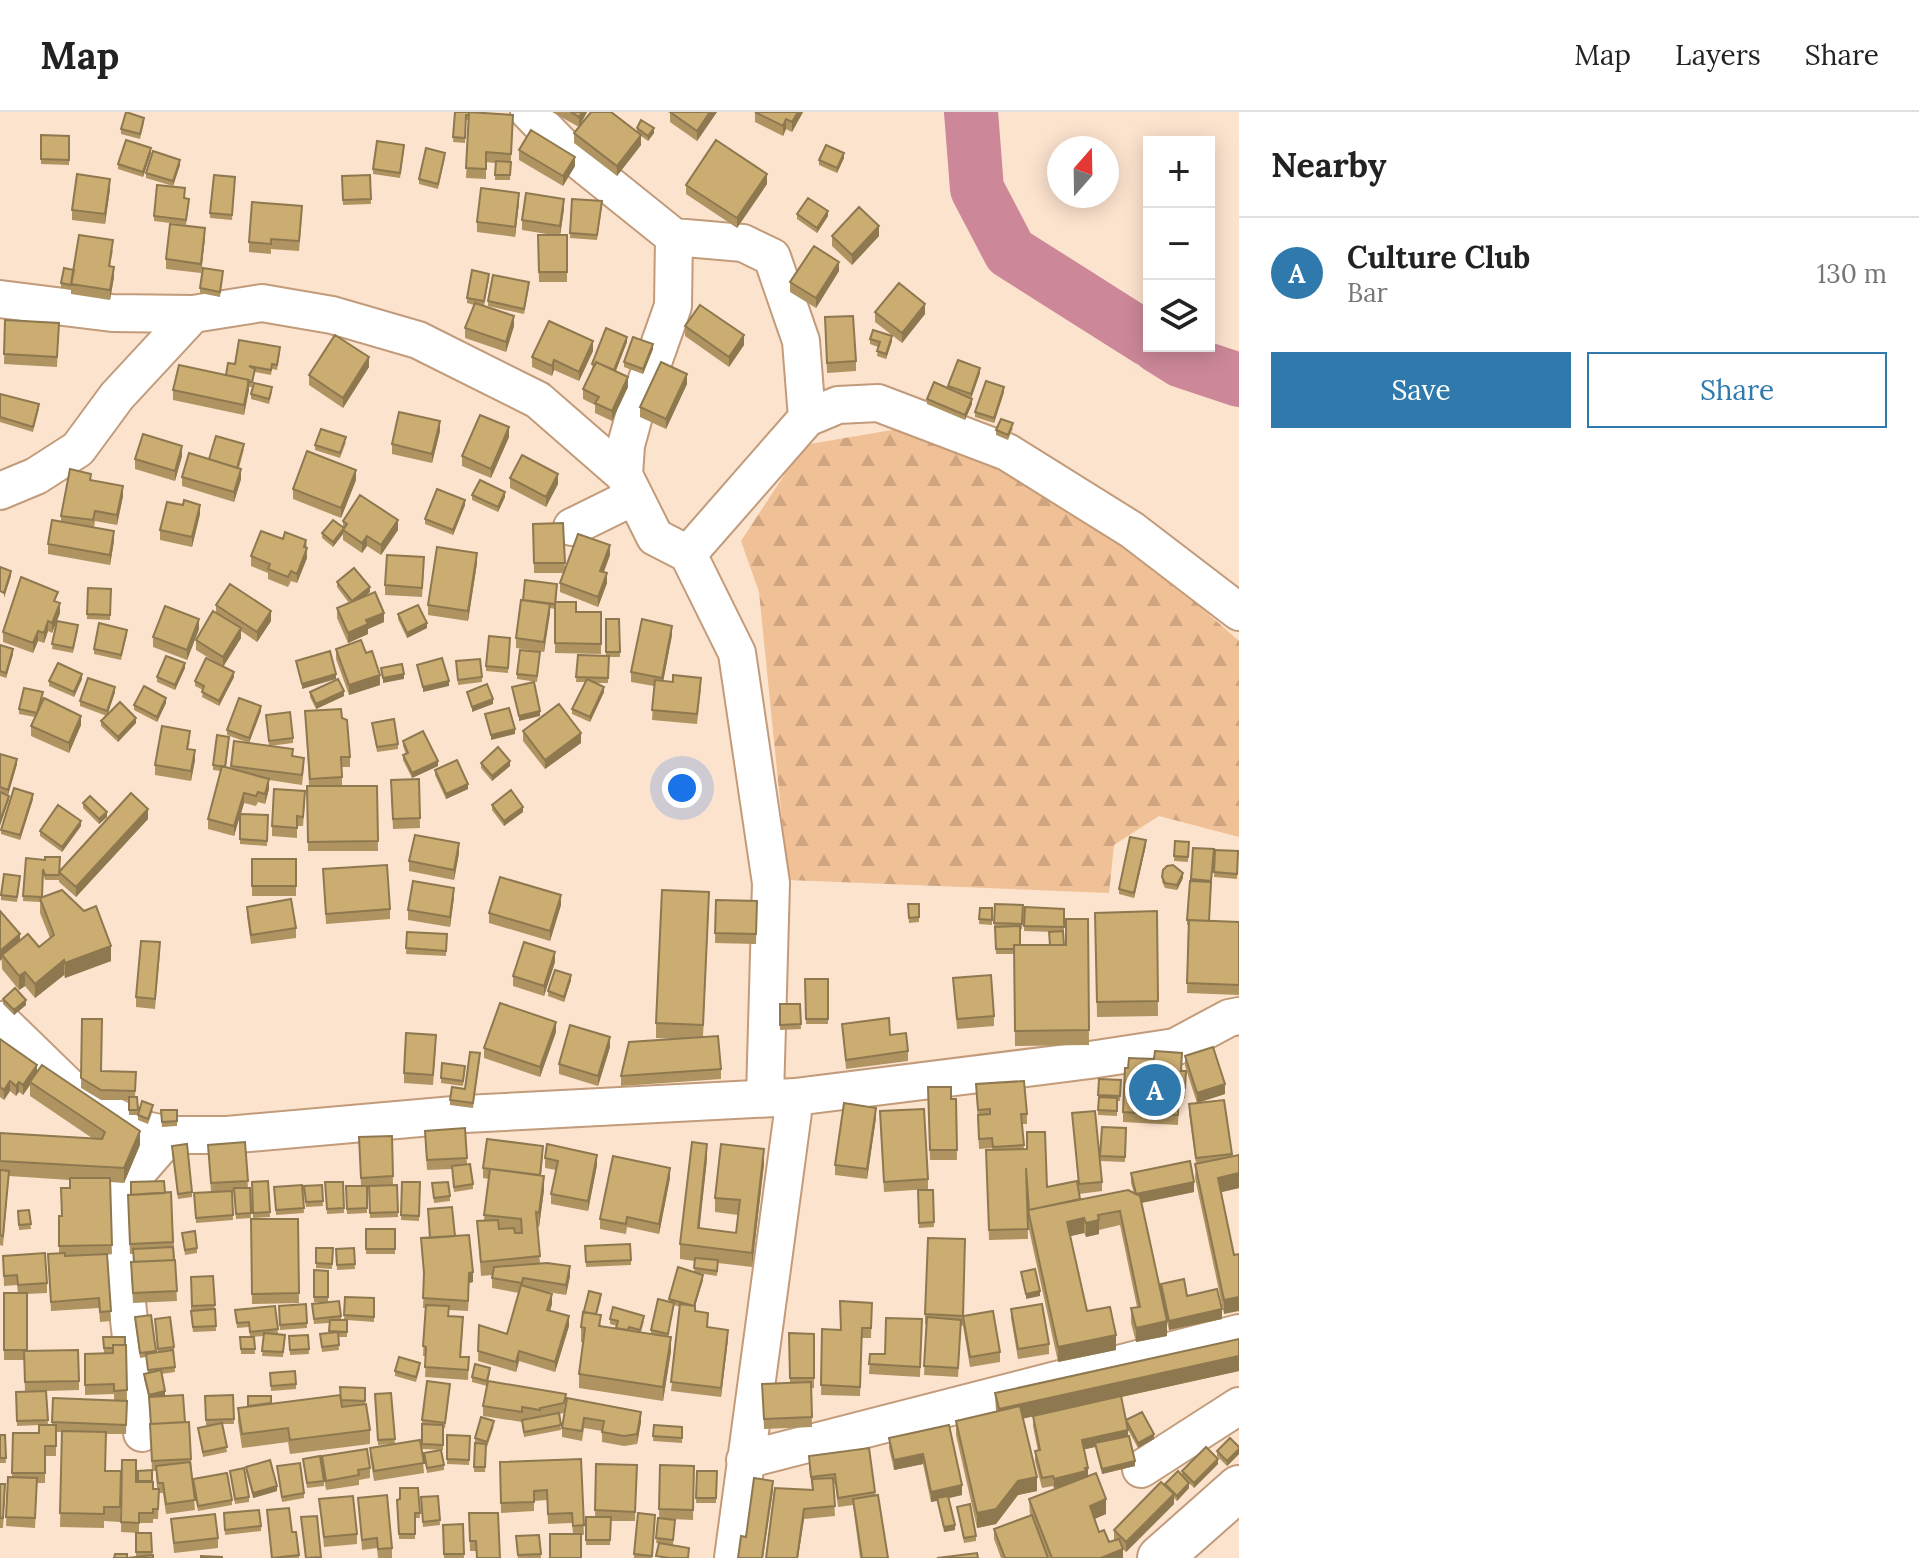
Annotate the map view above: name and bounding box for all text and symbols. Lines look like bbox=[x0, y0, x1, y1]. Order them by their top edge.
text: Map bbox=[40, 31, 119, 79]
text: Map bbox=[1574, 37, 1631, 73]
text: Layers bbox=[1675, 37, 1761, 73]
text: Share bbox=[1805, 37, 1879, 73]
north arrow bbox=[1047, 136, 1119, 208]
map controls bbox=[1143, 136, 1215, 352]
button: + bbox=[1143, 136, 1215, 208]
text: Nearby bbox=[1271, 143, 1387, 186]
button: − bbox=[1143, 208, 1215, 280]
text: Culture Club bbox=[1347, 238, 1530, 276]
text: A bbox=[1288, 257, 1306, 290]
text: 130 m bbox=[1817, 257, 1887, 290]
text: Bar bbox=[1347, 276, 1388, 309]
button: layers bbox=[1143, 280, 1215, 352]
button: Save bbox=[1271, 352, 1571, 428]
button: Share bbox=[1587, 352, 1887, 428]
your location bbox=[662, 768, 702, 808]
pin: A bbox=[1129, 1060, 1181, 1120]

